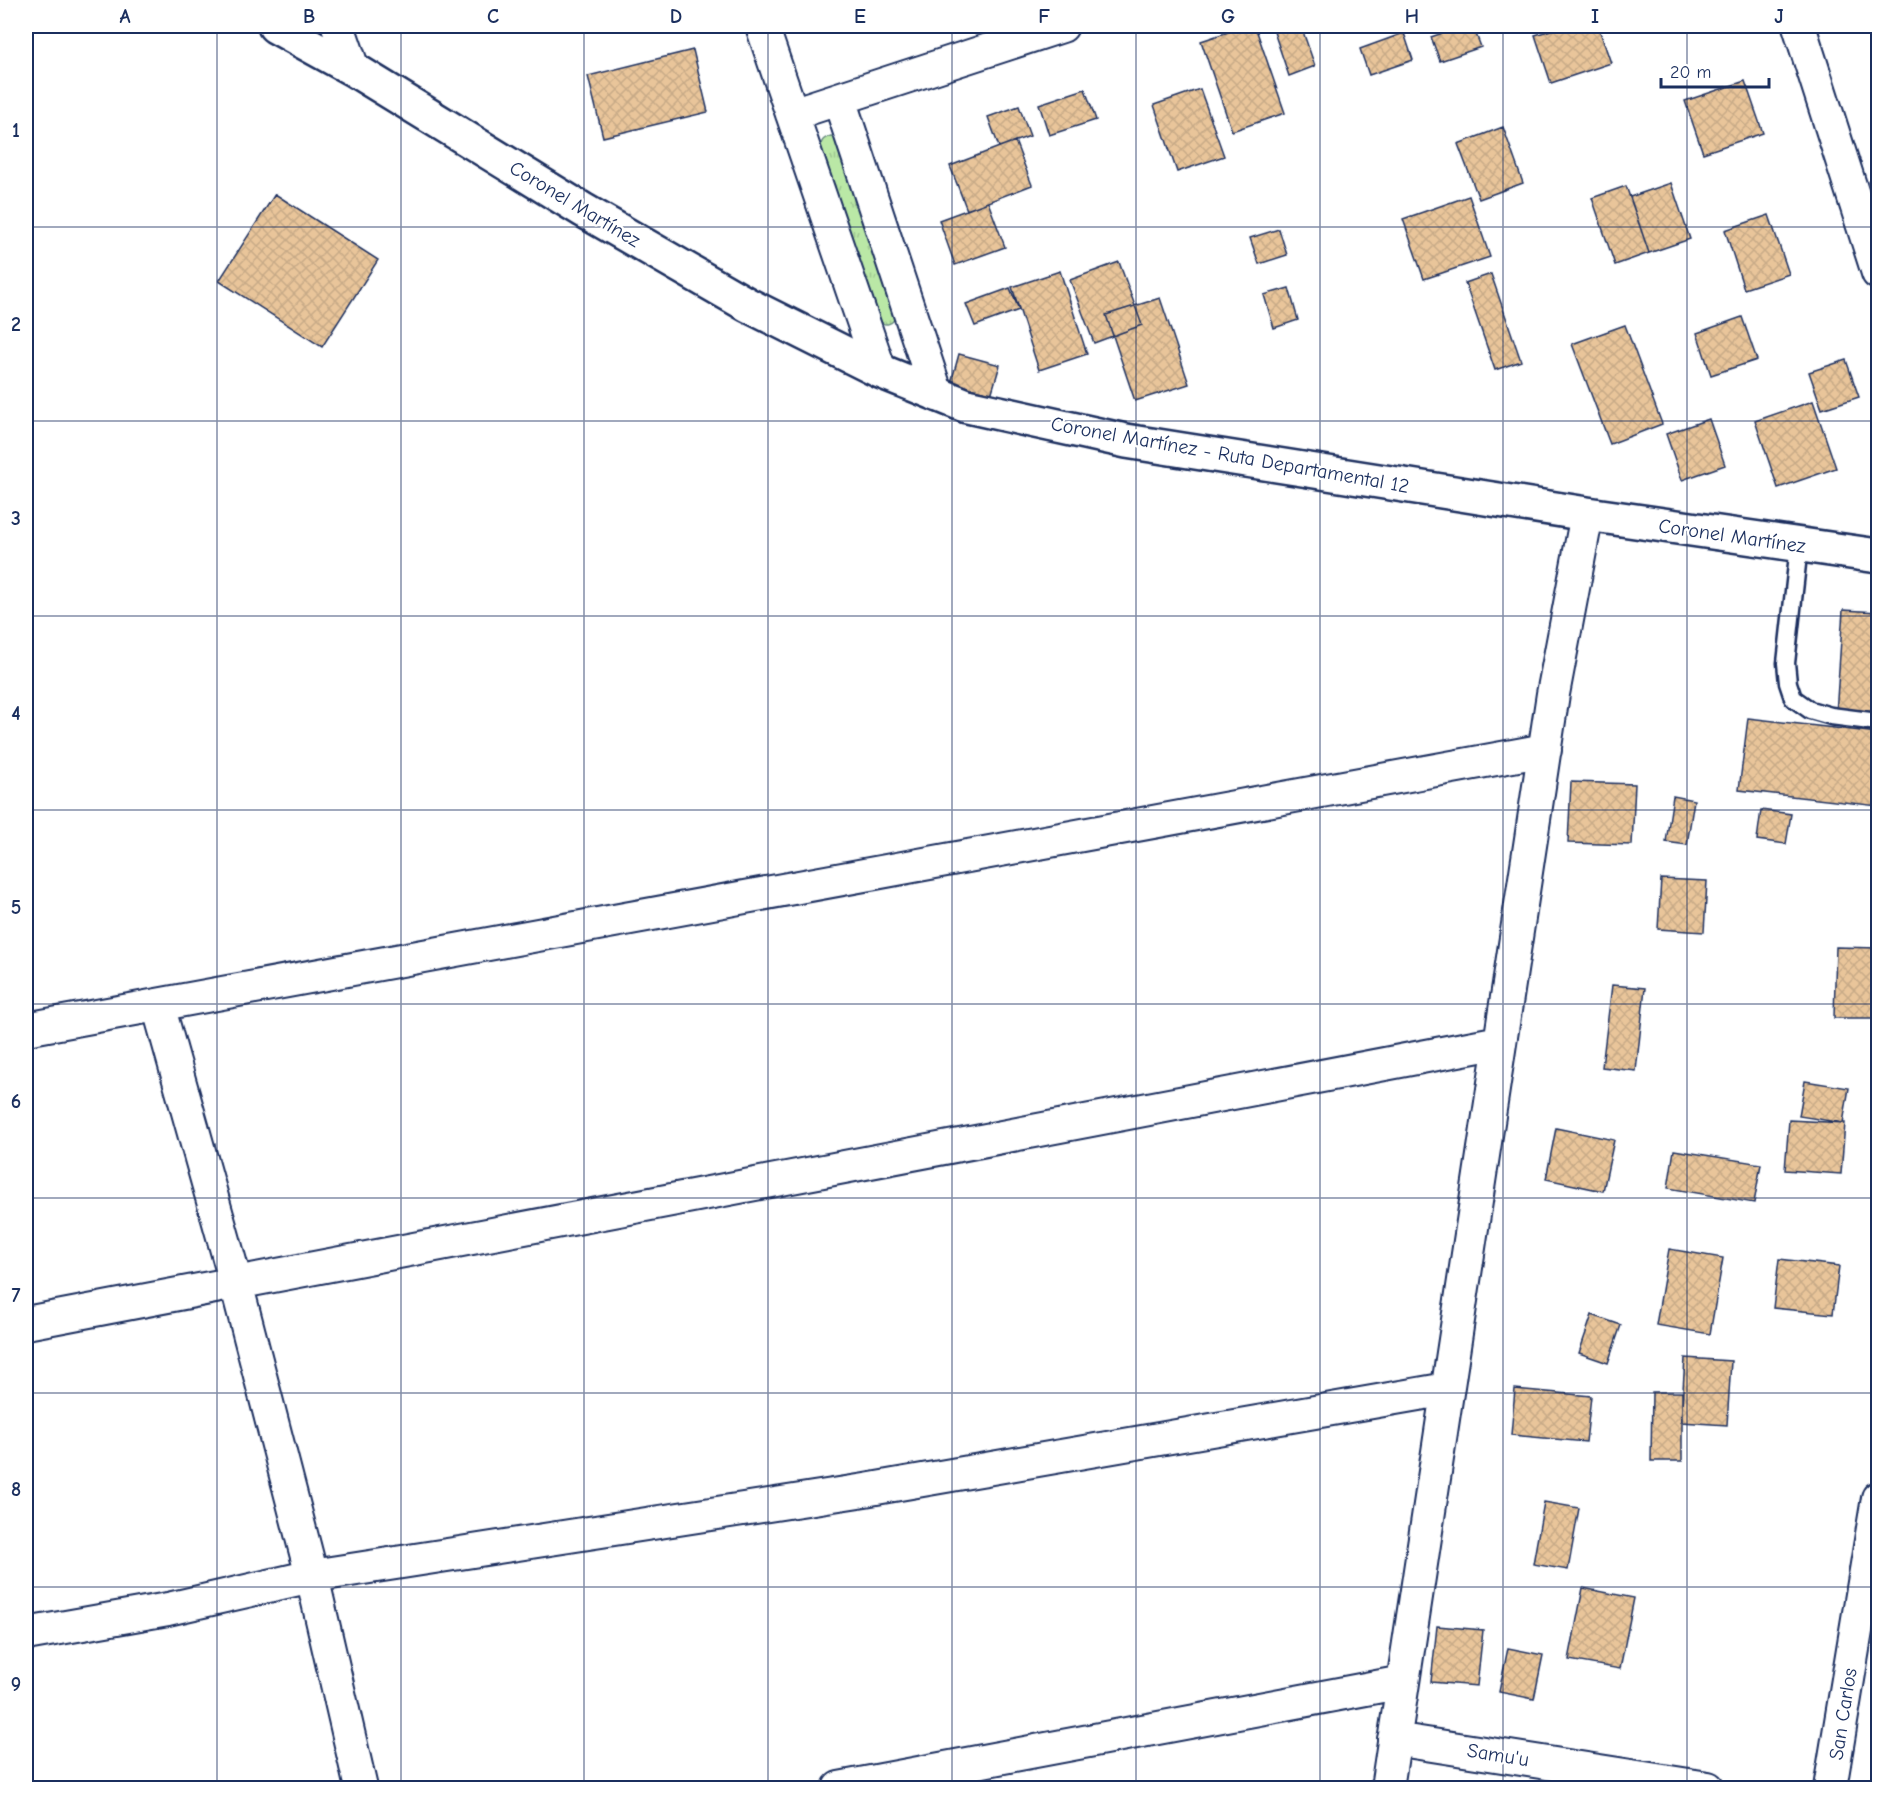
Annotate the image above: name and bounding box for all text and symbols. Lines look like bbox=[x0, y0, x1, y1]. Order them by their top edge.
text: A bbox=[119, 5, 131, 28]
text: B bbox=[303, 5, 315, 28]
text: C bbox=[487, 5, 499, 28]
text: D bbox=[670, 5, 682, 28]
text: E bbox=[854, 5, 866, 28]
text: F bbox=[1038, 5, 1050, 28]
text: G bbox=[1221, 5, 1235, 28]
text: H bbox=[1405, 5, 1419, 28]
text: I bbox=[1591, 5, 1599, 28]
text: J bbox=[1774, 5, 1784, 28]
scale bar bbox=[1661, 51, 1769, 89]
text: 20 m bbox=[1670, 62, 1711, 83]
text: 1 bbox=[12, 119, 20, 142]
street label: Coronel Martínez bbox=[506, 156, 645, 252]
text: 2 bbox=[11, 313, 21, 336]
street label: Coronel Martínez - Ruta Departamental 12 bbox=[1049, 412, 1411, 498]
text: 3 bbox=[11, 507, 21, 530]
street label: Coronel Martínez bbox=[1657, 514, 1807, 558]
text: 4 bbox=[11, 702, 21, 725]
text: 5 bbox=[11, 896, 21, 919]
text: 6 bbox=[11, 1090, 21, 1113]
text: 7 bbox=[12, 1284, 21, 1307]
text: 8 bbox=[11, 1478, 21, 1501]
street label: San Carlos bbox=[1824, 1666, 1862, 1762]
text: 9 bbox=[11, 1673, 21, 1696]
street label: Samu'u bbox=[1465, 1739, 1531, 1771]

